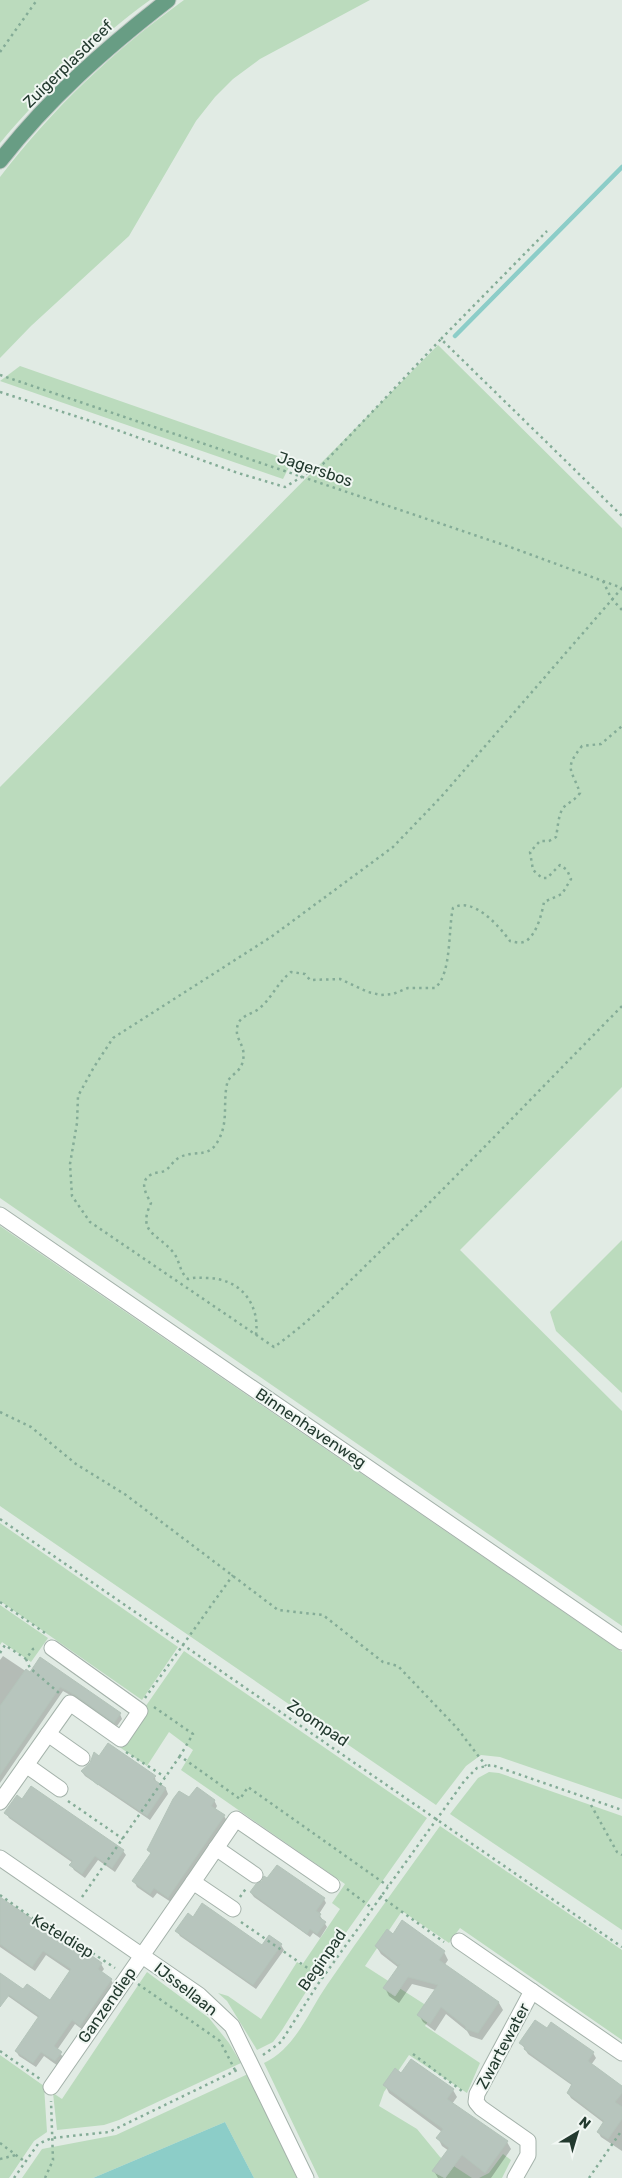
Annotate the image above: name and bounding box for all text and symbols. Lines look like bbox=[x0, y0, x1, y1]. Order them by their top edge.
street label: Zuigerplasdreef bbox=[19, 16, 117, 112]
street label: Jagersbos bbox=[275, 447, 355, 491]
street label: Binnenhavenweg bbox=[252, 1384, 370, 1472]
street label: Zoompad bbox=[284, 1696, 352, 1750]
street label: Keteldiep bbox=[29, 1910, 97, 1962]
street label: Beginpad bbox=[294, 1926, 350, 1994]
street label: IJssellaan bbox=[151, 1958, 221, 2020]
street label: Ganzendiep bbox=[74, 1964, 140, 2046]
street label: Zwartewater bbox=[472, 2000, 534, 2092]
north arrow bbox=[552, 2108, 602, 2158]
text: N bbox=[575, 2113, 594, 2133]

